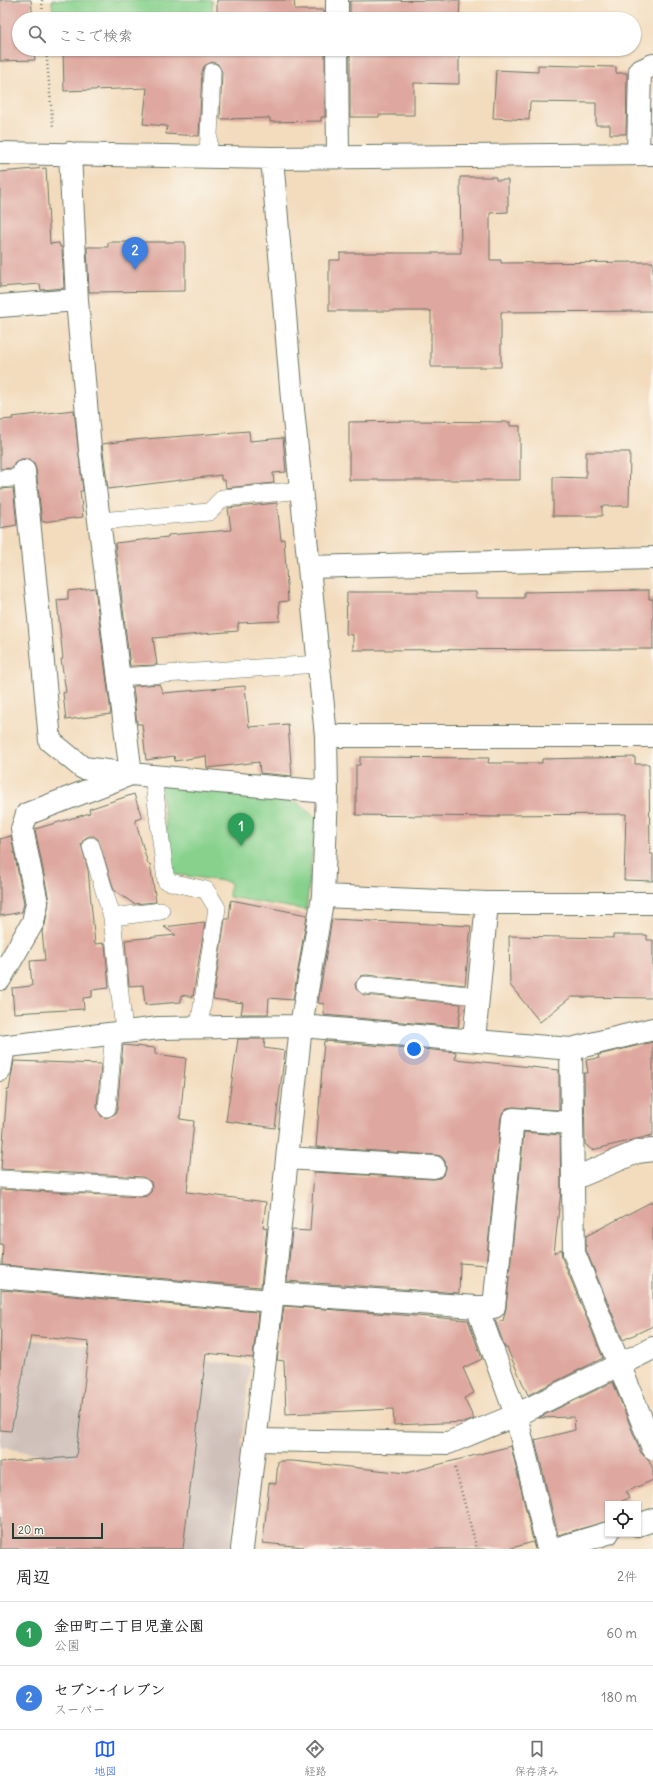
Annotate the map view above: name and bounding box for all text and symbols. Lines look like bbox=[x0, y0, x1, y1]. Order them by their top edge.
search box bbox=[12, 12, 641, 56]
icon: search bbox=[26, 23, 48, 45]
text: ここで検索 bbox=[58, 26, 133, 45]
pin: 2 bbox=[122, 237, 148, 270]
pin: 1 bbox=[228, 813, 254, 846]
your location bbox=[404, 1039, 424, 1059]
map controls bbox=[605, 1501, 641, 1537]
button: locate bbox=[605, 1501, 641, 1537]
scale bar bbox=[12, 1521, 103, 1540]
text: 20 m bbox=[18, 1523, 44, 1537]
text: 周辺 bbox=[16, 1566, 50, 1588]
text: 2件 bbox=[617, 1568, 637, 1585]
text: 金田町二丁目児童公園 bbox=[54, 1616, 204, 1635]
text: 1 bbox=[26, 1625, 32, 1642]
text: 60 m bbox=[606, 1625, 637, 1642]
text: 公園 bbox=[54, 1637, 80, 1654]
text: セブン-イレブン bbox=[54, 1680, 165, 1699]
text: 2 bbox=[25, 1689, 33, 1706]
text: 180 m bbox=[601, 1689, 637, 1706]
text: スーパー bbox=[54, 1701, 105, 1718]
tab: 地図 bbox=[94, 1738, 116, 1778]
tab: 経路 bbox=[304, 1738, 326, 1778]
tab: 保存済み bbox=[515, 1738, 559, 1778]

